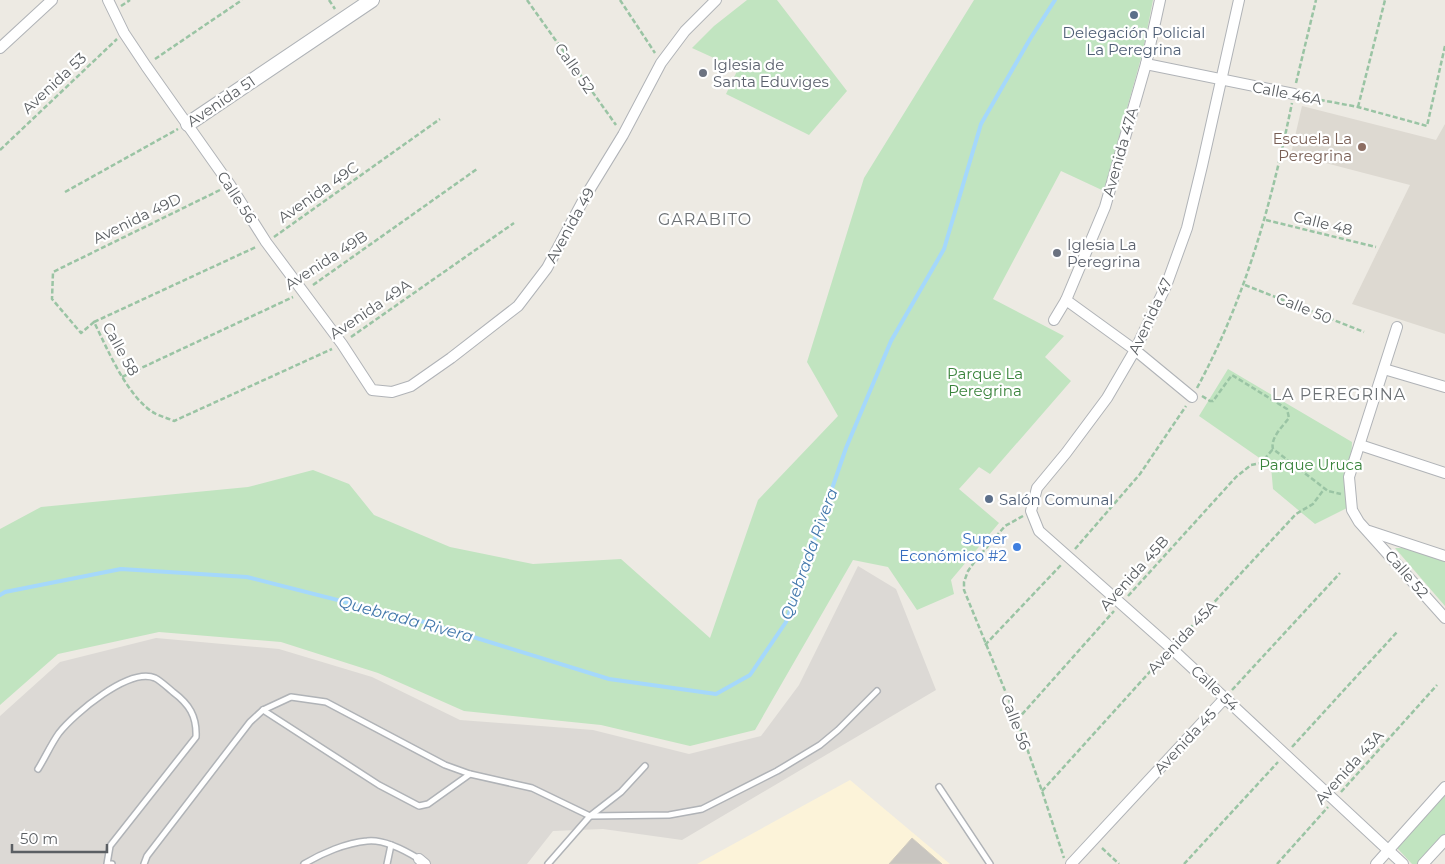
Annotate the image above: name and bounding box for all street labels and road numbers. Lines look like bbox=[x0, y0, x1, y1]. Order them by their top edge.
street label: Calle 52 bbox=[551, 39, 599, 97]
street label: Avenida 53 bbox=[18, 48, 90, 118]
street label: Avenida 51 bbox=[183, 71, 259, 131]
street label: Calle 46A bbox=[1251, 77, 1324, 109]
street label: Avenida 47A bbox=[1098, 105, 1142, 199]
street label: Avenida 49C bbox=[274, 157, 362, 227]
street label: Calle 56 bbox=[213, 167, 261, 227]
street label: Avenida 49 bbox=[541, 184, 599, 266]
street label: Avenida 49D bbox=[90, 188, 184, 248]
street label: Calle 48 bbox=[1292, 207, 1354, 239]
street label: Avenida 49B bbox=[281, 226, 371, 294]
street label: Avenida 47 bbox=[1124, 274, 1176, 357]
street label: Avenida 49A bbox=[326, 275, 414, 343]
street label: Calle 50 bbox=[1273, 288, 1335, 328]
street label: Calle 58 bbox=[99, 319, 143, 379]
street label: Avenida 45B bbox=[1095, 532, 1173, 614]
street label: Calle 52 bbox=[1381, 546, 1433, 602]
street label: Avenida 45A bbox=[1143, 596, 1221, 678]
street label: Calle 54 bbox=[1187, 661, 1243, 715]
street label: Calle 56 bbox=[997, 691, 1035, 753]
street label: Avenida 45 bbox=[1150, 704, 1220, 778]
street label: Avenida 43A bbox=[1311, 726, 1387, 808]

